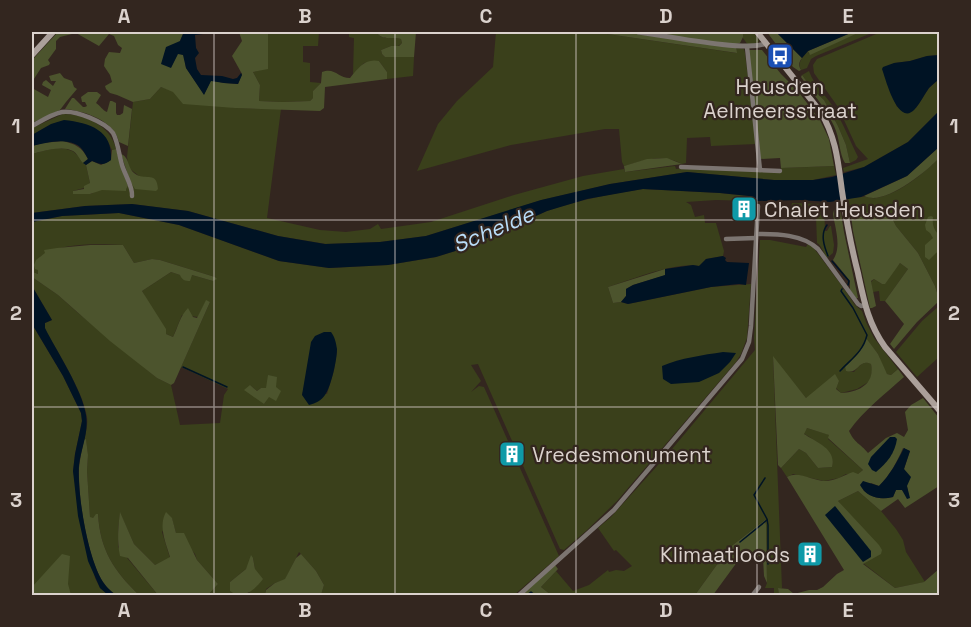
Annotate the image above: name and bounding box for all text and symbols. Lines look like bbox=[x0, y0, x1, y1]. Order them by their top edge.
text: A bbox=[118, 3, 131, 29]
text: B bbox=[298, 3, 312, 29]
text: C bbox=[480, 3, 493, 29]
text: D bbox=[659, 3, 673, 29]
text: E bbox=[842, 3, 854, 29]
bus stop icon: Heusden Aelmeersstraat bbox=[765, 41, 795, 71]
place label: Heusden Aelmeersstraat bbox=[703, 73, 857, 124]
text: 1 bbox=[11, 113, 21, 139]
text: 1 bbox=[949, 113, 959, 139]
building icon: Chalet Heusden bbox=[729, 194, 759, 224]
place label: Chalet Heusden bbox=[764, 196, 924, 223]
water label: Schelde bbox=[448, 199, 539, 259]
text: 2 bbox=[10, 300, 22, 326]
text: 2 bbox=[948, 300, 960, 326]
building icon: Vredesmonument bbox=[497, 439, 527, 469]
place label: Vredesmonument bbox=[532, 441, 711, 468]
text: 3 bbox=[10, 487, 22, 513]
text: 3 bbox=[948, 487, 960, 513]
building icon: Klimaatloods bbox=[795, 539, 825, 569]
place label: Klimaatloods bbox=[660, 541, 790, 568]
text: A bbox=[118, 597, 131, 623]
text: B bbox=[298, 597, 312, 623]
text: C bbox=[480, 597, 493, 623]
text: D bbox=[659, 597, 673, 623]
text: E bbox=[842, 597, 854, 623]

